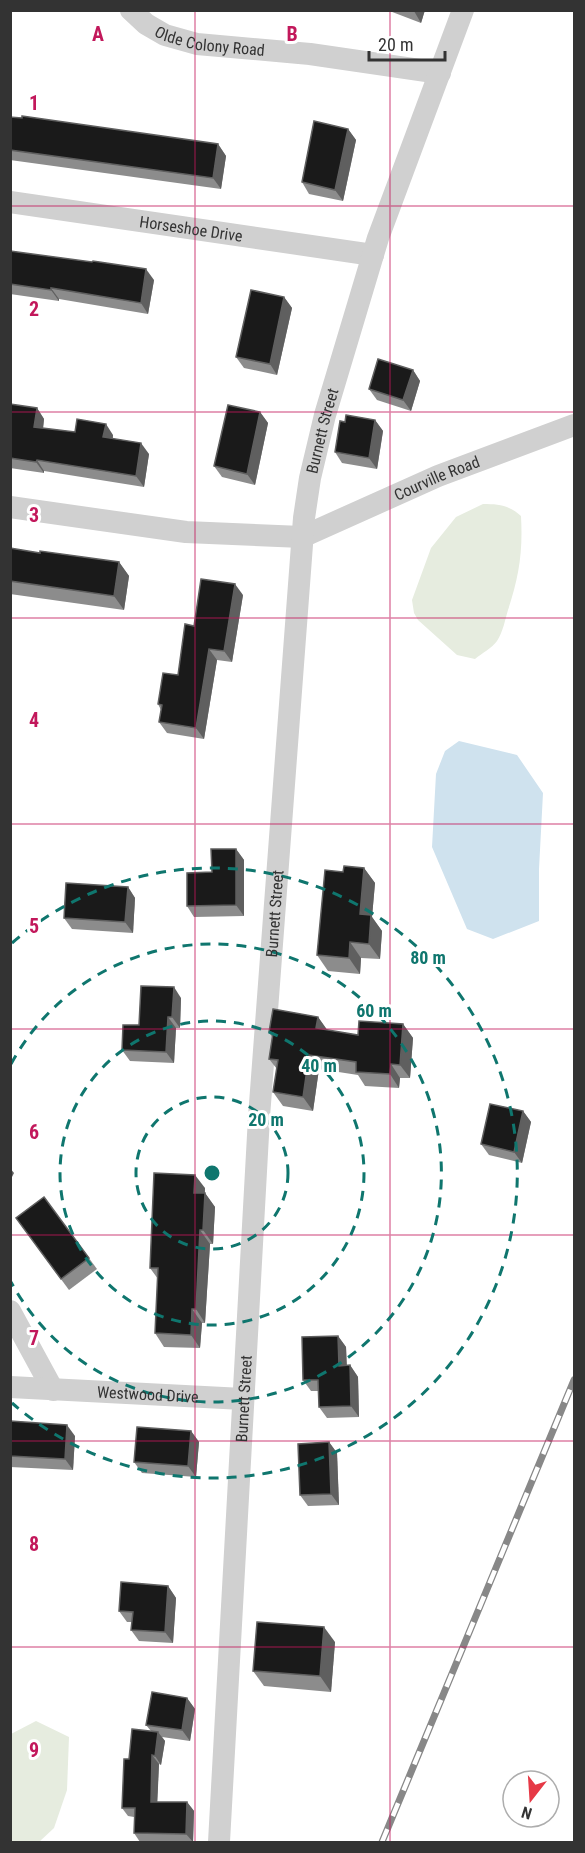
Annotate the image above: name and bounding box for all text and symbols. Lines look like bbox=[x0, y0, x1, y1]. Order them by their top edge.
text: A bbox=[92, 22, 104, 46]
street label: Olde Colony Road bbox=[151, 22, 266, 59]
text: B bbox=[286, 22, 298, 46]
scale bar bbox=[369, 24, 446, 62]
text: 20 m bbox=[378, 34, 413, 55]
text: 1 bbox=[29, 91, 39, 115]
street label: Horseshoe Drive bbox=[138, 212, 244, 245]
text: 2 bbox=[29, 297, 39, 321]
street label: Burnett Street bbox=[302, 386, 342, 475]
street label: Courville Road bbox=[391, 452, 482, 504]
text: 3 bbox=[29, 503, 39, 527]
text: 4 bbox=[29, 708, 39, 732]
street label: Burnett Street bbox=[262, 869, 287, 958]
text: 5 bbox=[29, 914, 39, 938]
text: 80 m bbox=[410, 947, 446, 968]
text: 60 m bbox=[356, 1000, 392, 1021]
text: 40 m bbox=[301, 1055, 337, 1076]
text: 20 m bbox=[248, 1109, 284, 1130]
text: 6 bbox=[29, 1120, 39, 1144]
centre of rings bbox=[202, 1163, 222, 1183]
text: 7 bbox=[29, 1326, 39, 1350]
street label: Burnett Street bbox=[232, 1354, 255, 1443]
street label: Westwood Drive bbox=[97, 1382, 199, 1406]
text: 8 bbox=[29, 1532, 39, 1556]
text: 9 bbox=[29, 1738, 39, 1762]
north arrow bbox=[501, 1769, 561, 1829]
text: N bbox=[519, 1802, 534, 1823]

